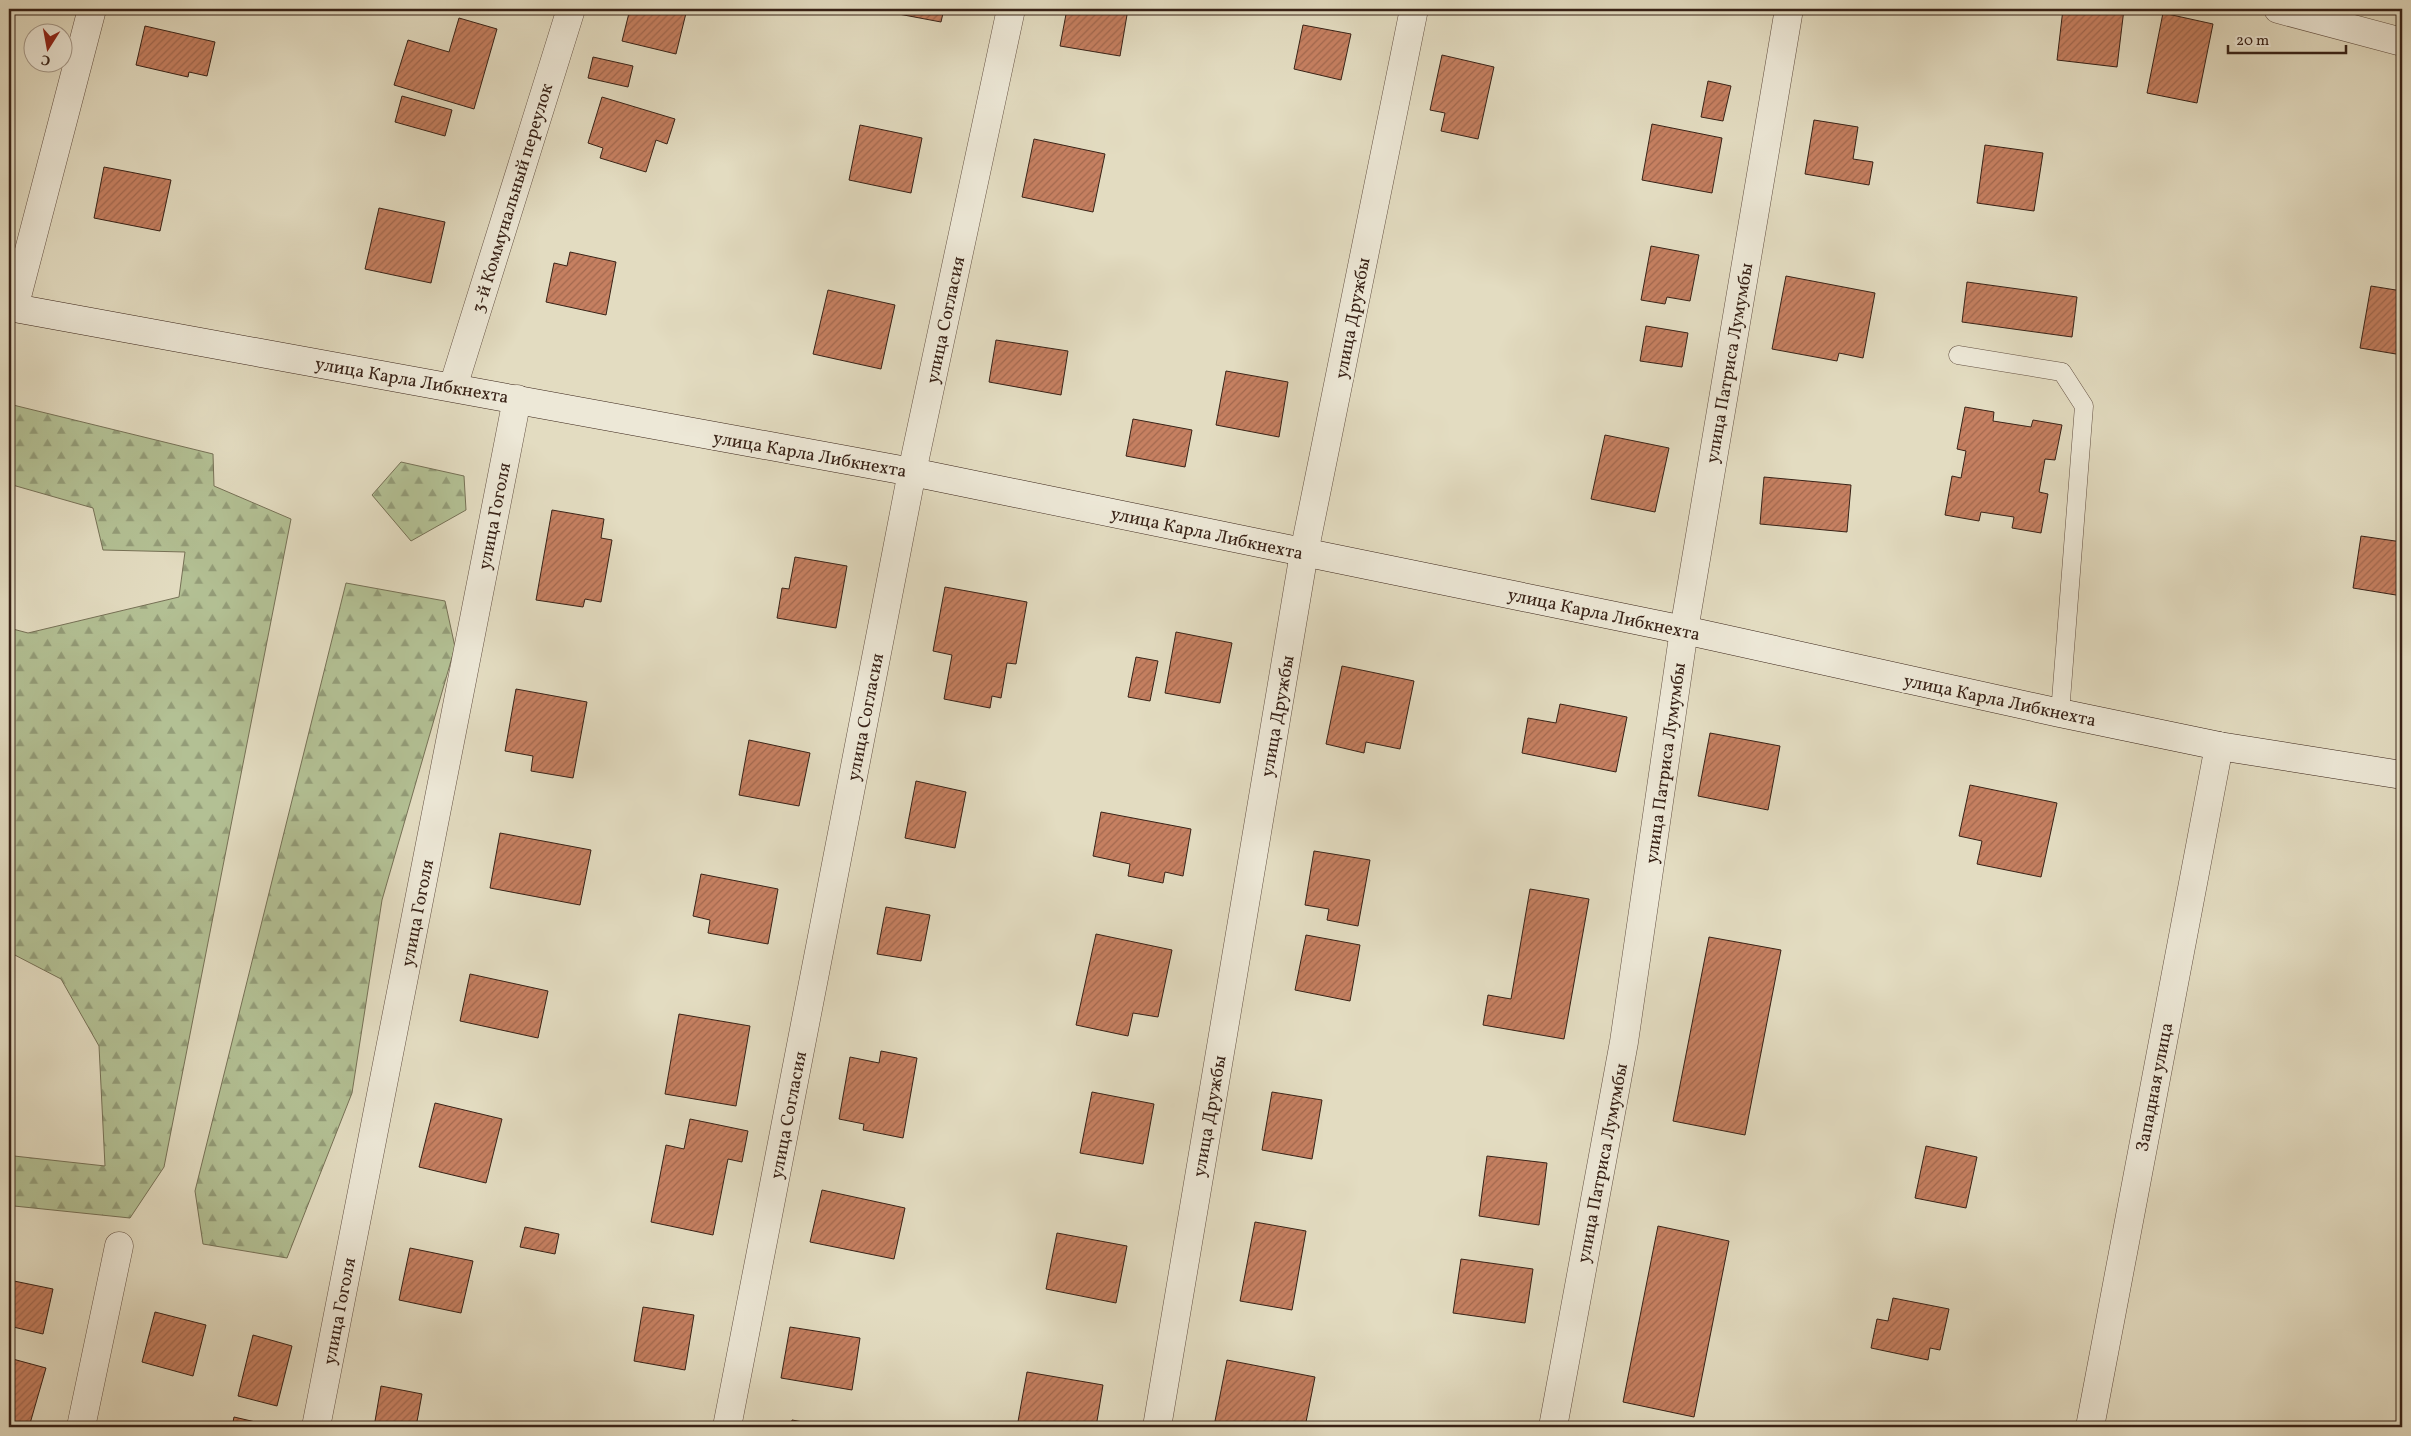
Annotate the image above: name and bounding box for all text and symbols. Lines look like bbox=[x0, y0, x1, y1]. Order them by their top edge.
north arrow bbox=[22, 22, 72, 72]
scale bar bbox=[2228, 22, 2346, 54]
text: 20 m bbox=[2236, 31, 2269, 52]
text: С bbox=[40, 49, 52, 69]
street label: 3-й Коммунальный переулок bbox=[467, 80, 560, 316]
street label: улица Согласия bbox=[921, 254, 972, 386]
street label: улица Дружбы bbox=[1329, 255, 1378, 381]
street label: улица Патриса Лумумбы bbox=[1701, 261, 1760, 465]
street label: улица Карла Либкнехта bbox=[313, 352, 511, 411]
street label: улица Карла Либкнехта bbox=[711, 426, 909, 485]
street label: улица Гоголя bbox=[473, 461, 518, 572]
street label: улица Карла Либкнехта bbox=[1108, 502, 1305, 567]
street label: улица Карла Либкнехта bbox=[1505, 583, 1702, 648]
street label: улица Согласия bbox=[842, 651, 891, 783]
street label: улица Дружбы bbox=[1255, 653, 1302, 779]
street label: улица Патриса Лумумбы bbox=[1640, 661, 1693, 865]
street label: улица Карла Либкнехта bbox=[1901, 669, 2098, 734]
street label: улица Гоголя bbox=[396, 858, 441, 969]
street label: Западная улица bbox=[2131, 1020, 2180, 1154]
street label: улица Согласия bbox=[765, 1049, 814, 1181]
street label: улица Дружбы bbox=[1187, 1053, 1234, 1179]
street label: улица Патриса Лумумбы bbox=[1572, 1061, 1635, 1265]
street label: улица Гоголя bbox=[318, 1256, 363, 1367]

